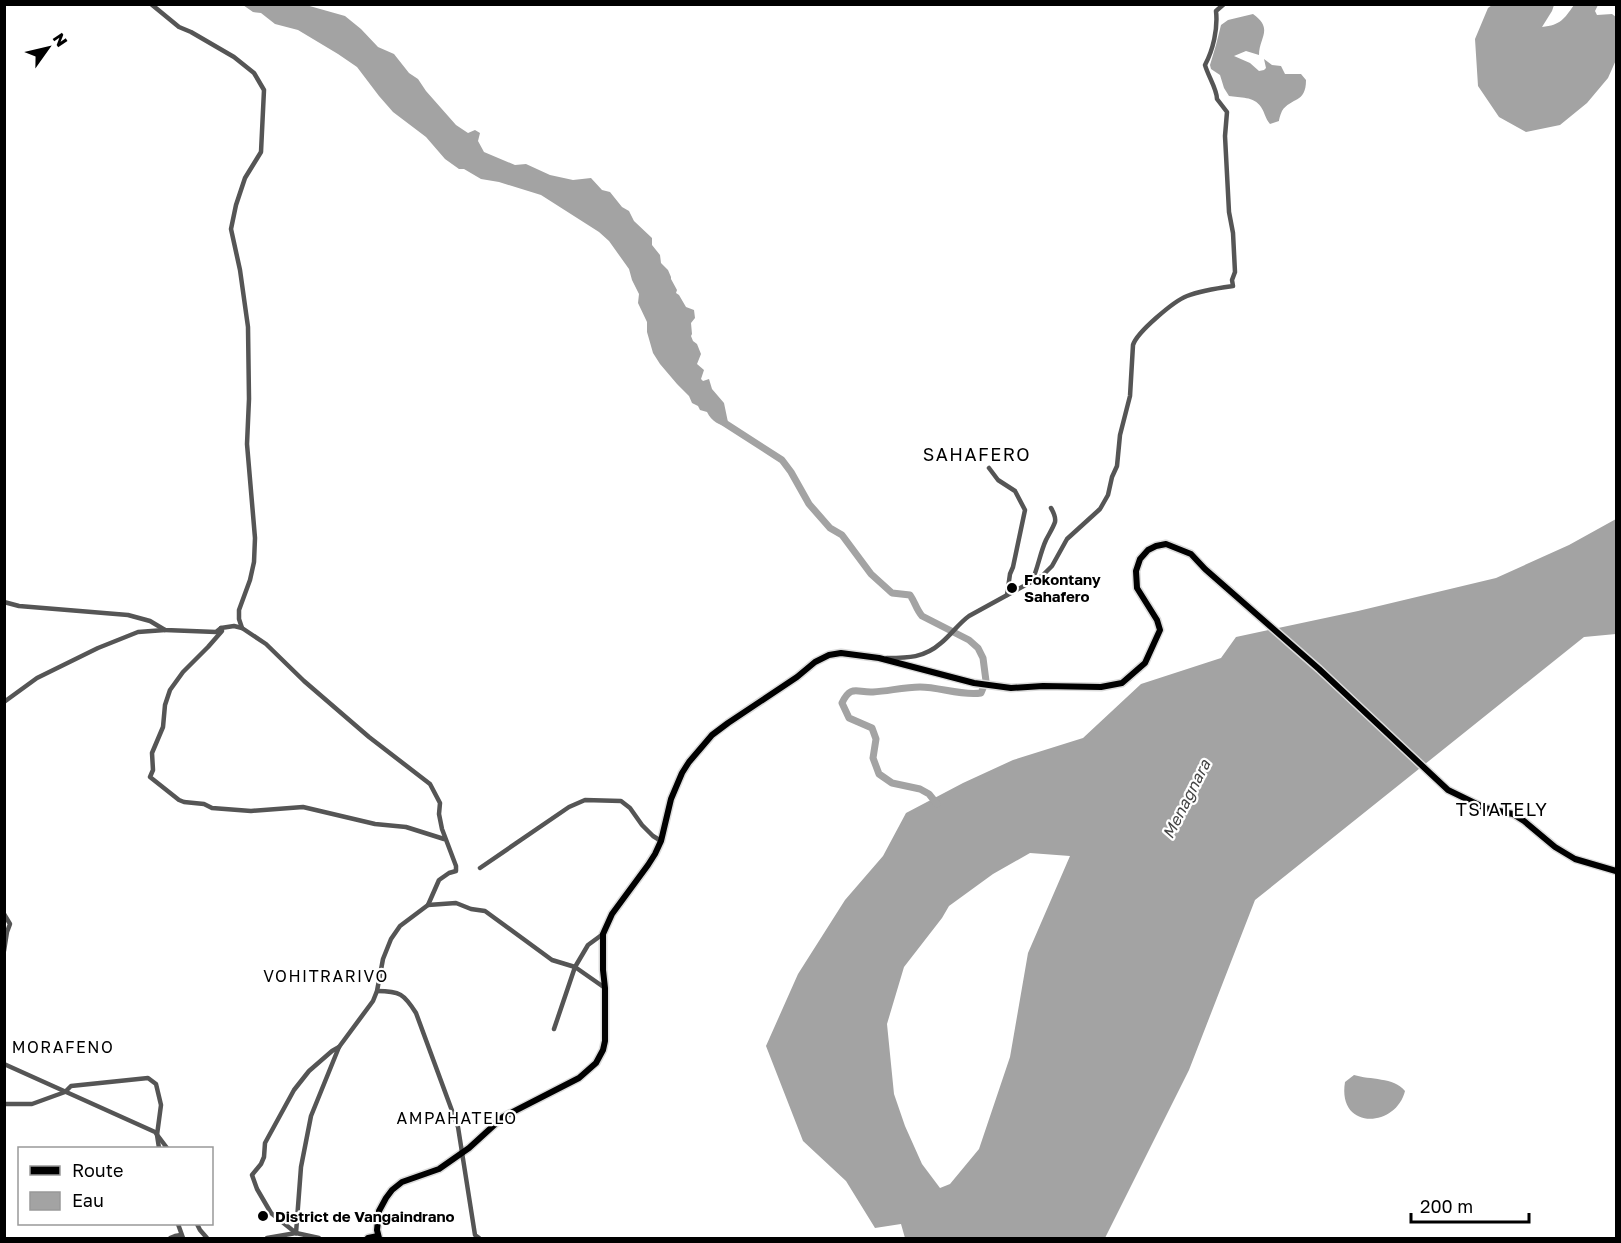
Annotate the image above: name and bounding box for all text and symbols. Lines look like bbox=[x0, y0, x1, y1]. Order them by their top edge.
north arrow bbox=[18, 18, 78, 78]
text: N bbox=[49, 29, 72, 50]
district label: SAHAFERO bbox=[923, 443, 1031, 465]
place label: Fokontany Sahafero bbox=[1024, 570, 1101, 605]
marker: Fokontany Sahafero bbox=[1005, 581, 1019, 595]
water label: Menagnara bbox=[1158, 755, 1215, 842]
district label: TSIATELY bbox=[1456, 798, 1548, 820]
district label: VOHITRARIVO bbox=[263, 966, 389, 986]
district label: MORAFENO bbox=[12, 1037, 114, 1057]
district label: AMPAHATELO bbox=[396, 1108, 518, 1128]
legend bbox=[18, 1147, 213, 1225]
text: Route bbox=[72, 1159, 123, 1181]
scale bar bbox=[1411, 1186, 1530, 1224]
text: Eau bbox=[72, 1189, 104, 1211]
text: 200 m bbox=[1420, 1195, 1473, 1217]
place label: District de Vangaindrano bbox=[275, 1207, 455, 1225]
marker: District de Vangaindrano bbox=[256, 1209, 270, 1223]

